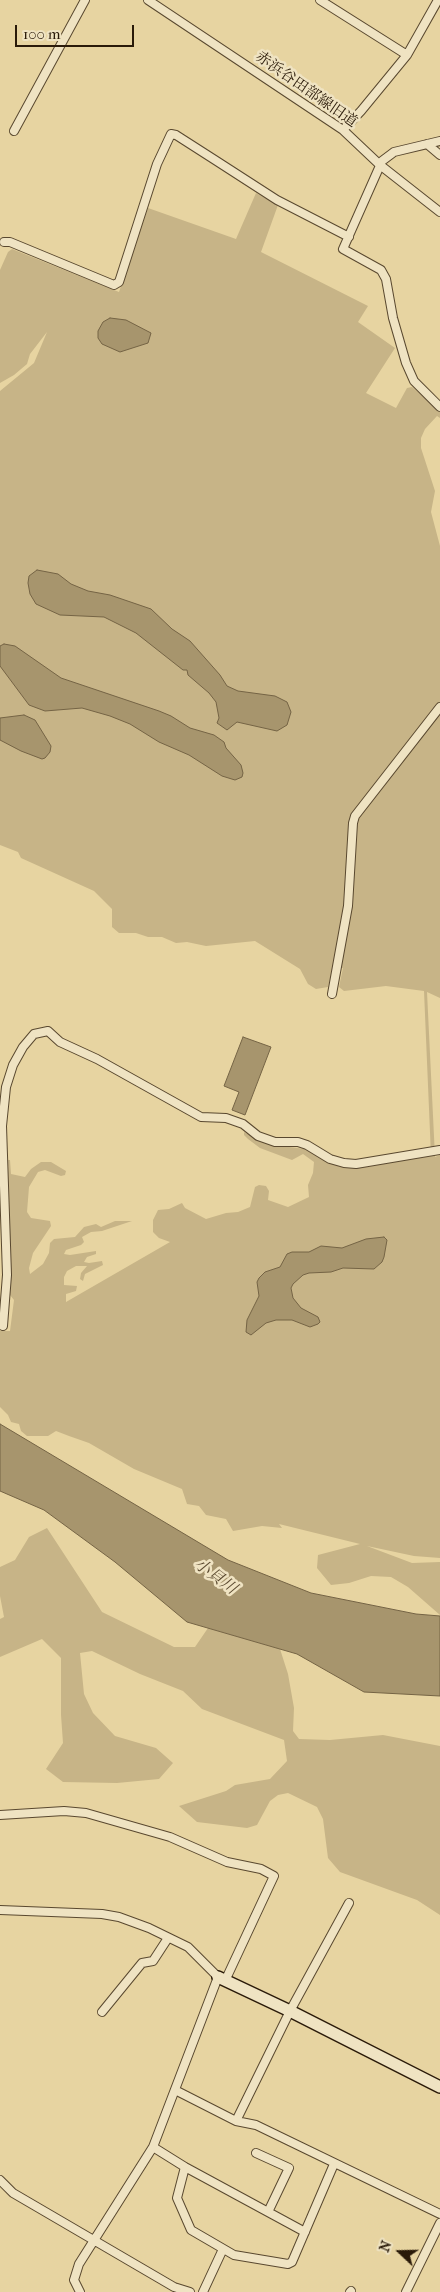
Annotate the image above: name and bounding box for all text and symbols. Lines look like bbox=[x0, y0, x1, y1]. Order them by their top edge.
scale bar bbox=[18, 15, 136, 47]
text: 100 m bbox=[23, 25, 61, 43]
street label: 赤浜谷田部線旧道 bbox=[252, 48, 360, 132]
water label: 小貝川 bbox=[190, 1555, 240, 1599]
north arrow bbox=[375, 2227, 425, 2277]
text: N bbox=[376, 2238, 395, 2254]

